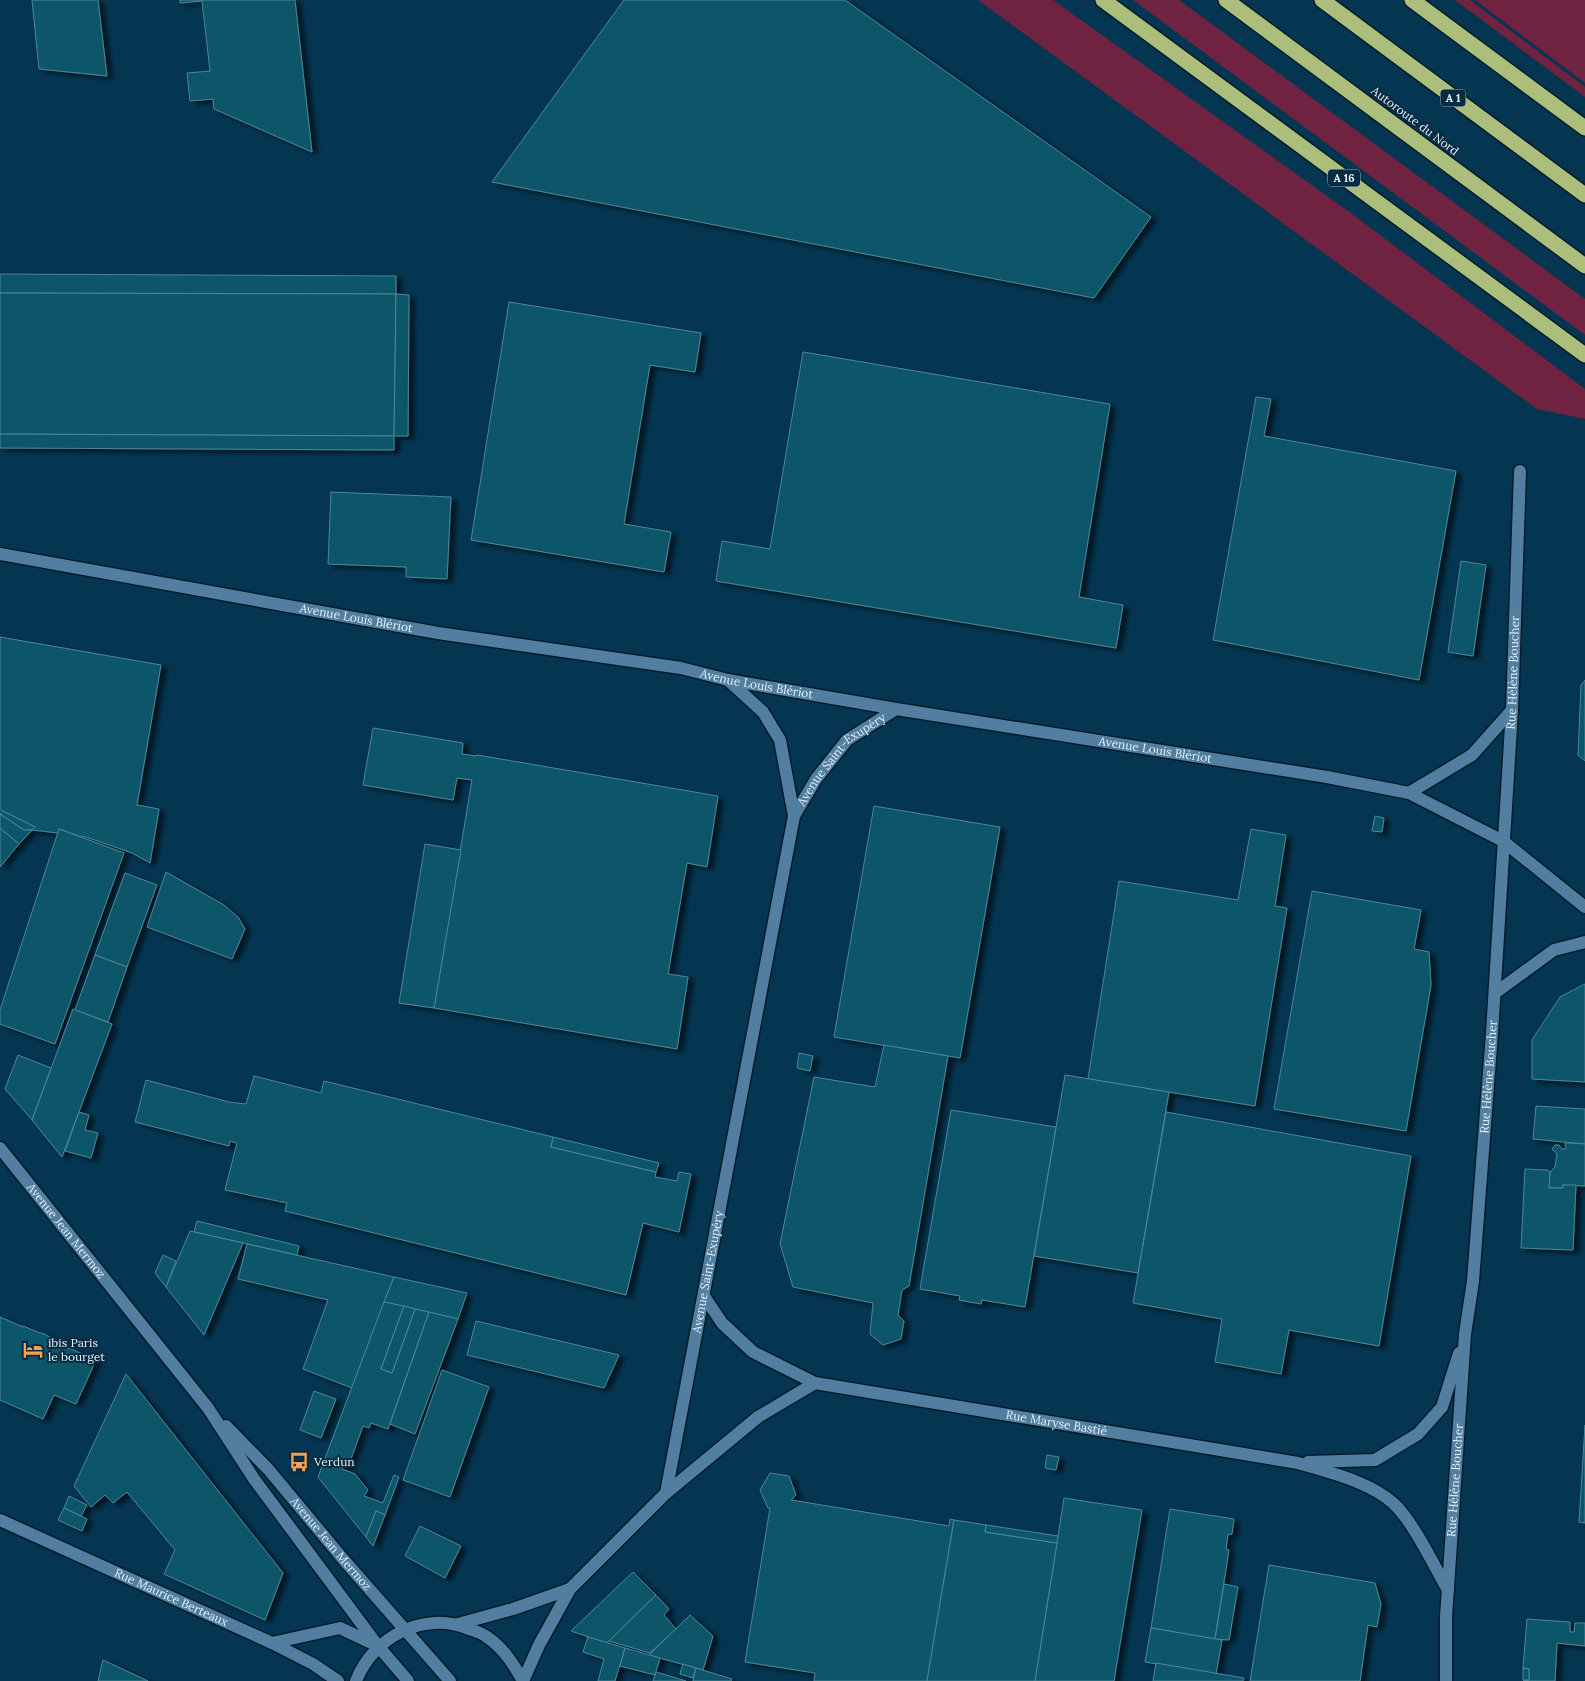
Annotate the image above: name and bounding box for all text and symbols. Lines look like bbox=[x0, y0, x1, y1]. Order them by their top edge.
street label: Autoroute du Nord bbox=[1368, 82, 1462, 158]
road number: A 1 bbox=[1440, 90, 1466, 106]
road number: A 16 bbox=[1328, 170, 1360, 187]
street label: Avenue Louis Blériot bbox=[298, 600, 414, 635]
street label: Rue Hélène Boucher bbox=[1503, 615, 1522, 730]
street label: Avenue Louis Blériot bbox=[698, 665, 815, 702]
street label: Avenue Saint-Exupéry bbox=[793, 709, 889, 809]
street label: Avenue Louis Blériot bbox=[1097, 733, 1213, 766]
street label: Rue Hélène Boucher bbox=[1476, 1019, 1500, 1134]
street label: Avenue Jean Mermoz bbox=[23, 1179, 109, 1281]
street label: Avenue Saint-Exupéry bbox=[688, 1209, 726, 1335]
place label: ibis Paris le bourget bbox=[48, 1335, 105, 1364]
hotel icon: ibis Paris le bourget bbox=[22, 1339, 44, 1361]
street label: Rue Maryse Bastié bbox=[1005, 1407, 1109, 1438]
street label: Rue Hélène Boucher bbox=[1443, 1422, 1466, 1538]
bus stop icon: Verdun bbox=[288, 1451, 310, 1473]
place label: Verdun bbox=[313, 1454, 355, 1469]
street label: Avenue Jean Mermoz bbox=[287, 1493, 375, 1593]
street label: Rue Maurice Berteaux bbox=[112, 1565, 231, 1630]

